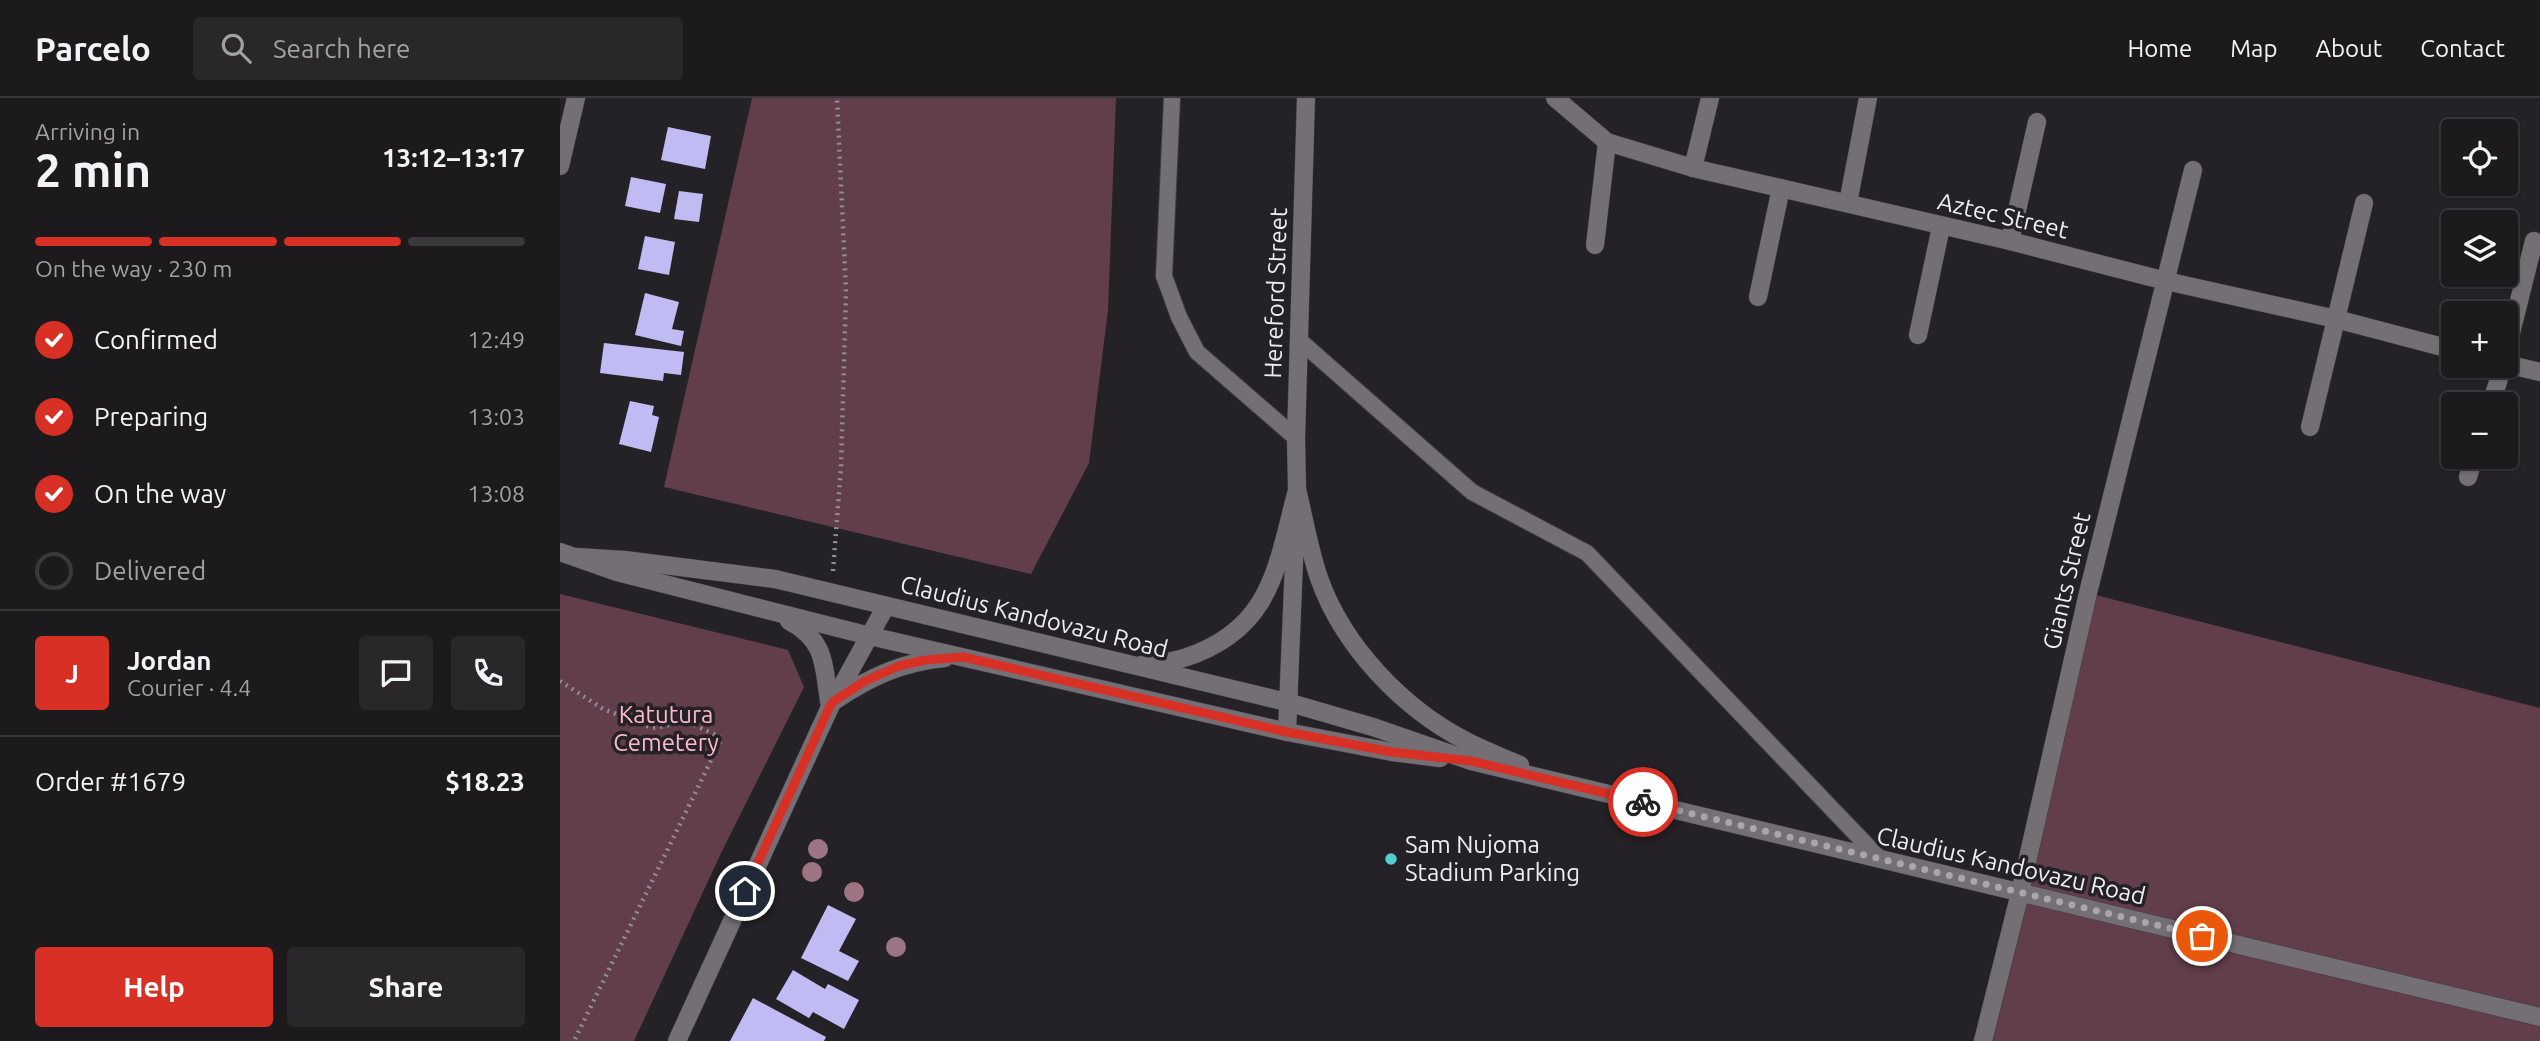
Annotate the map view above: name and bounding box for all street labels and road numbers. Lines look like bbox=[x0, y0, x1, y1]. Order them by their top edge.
street label: Aztec Street bbox=[1935, 187, 2072, 244]
street label: Hereford Street bbox=[1259, 206, 1292, 379]
street label: Giants Street bbox=[2038, 509, 2096, 652]
street label: Claudius Kandovazu Road bbox=[898, 570, 1171, 663]
street label: Claudius Kandovazu Road bbox=[1874, 821, 2148, 910]

